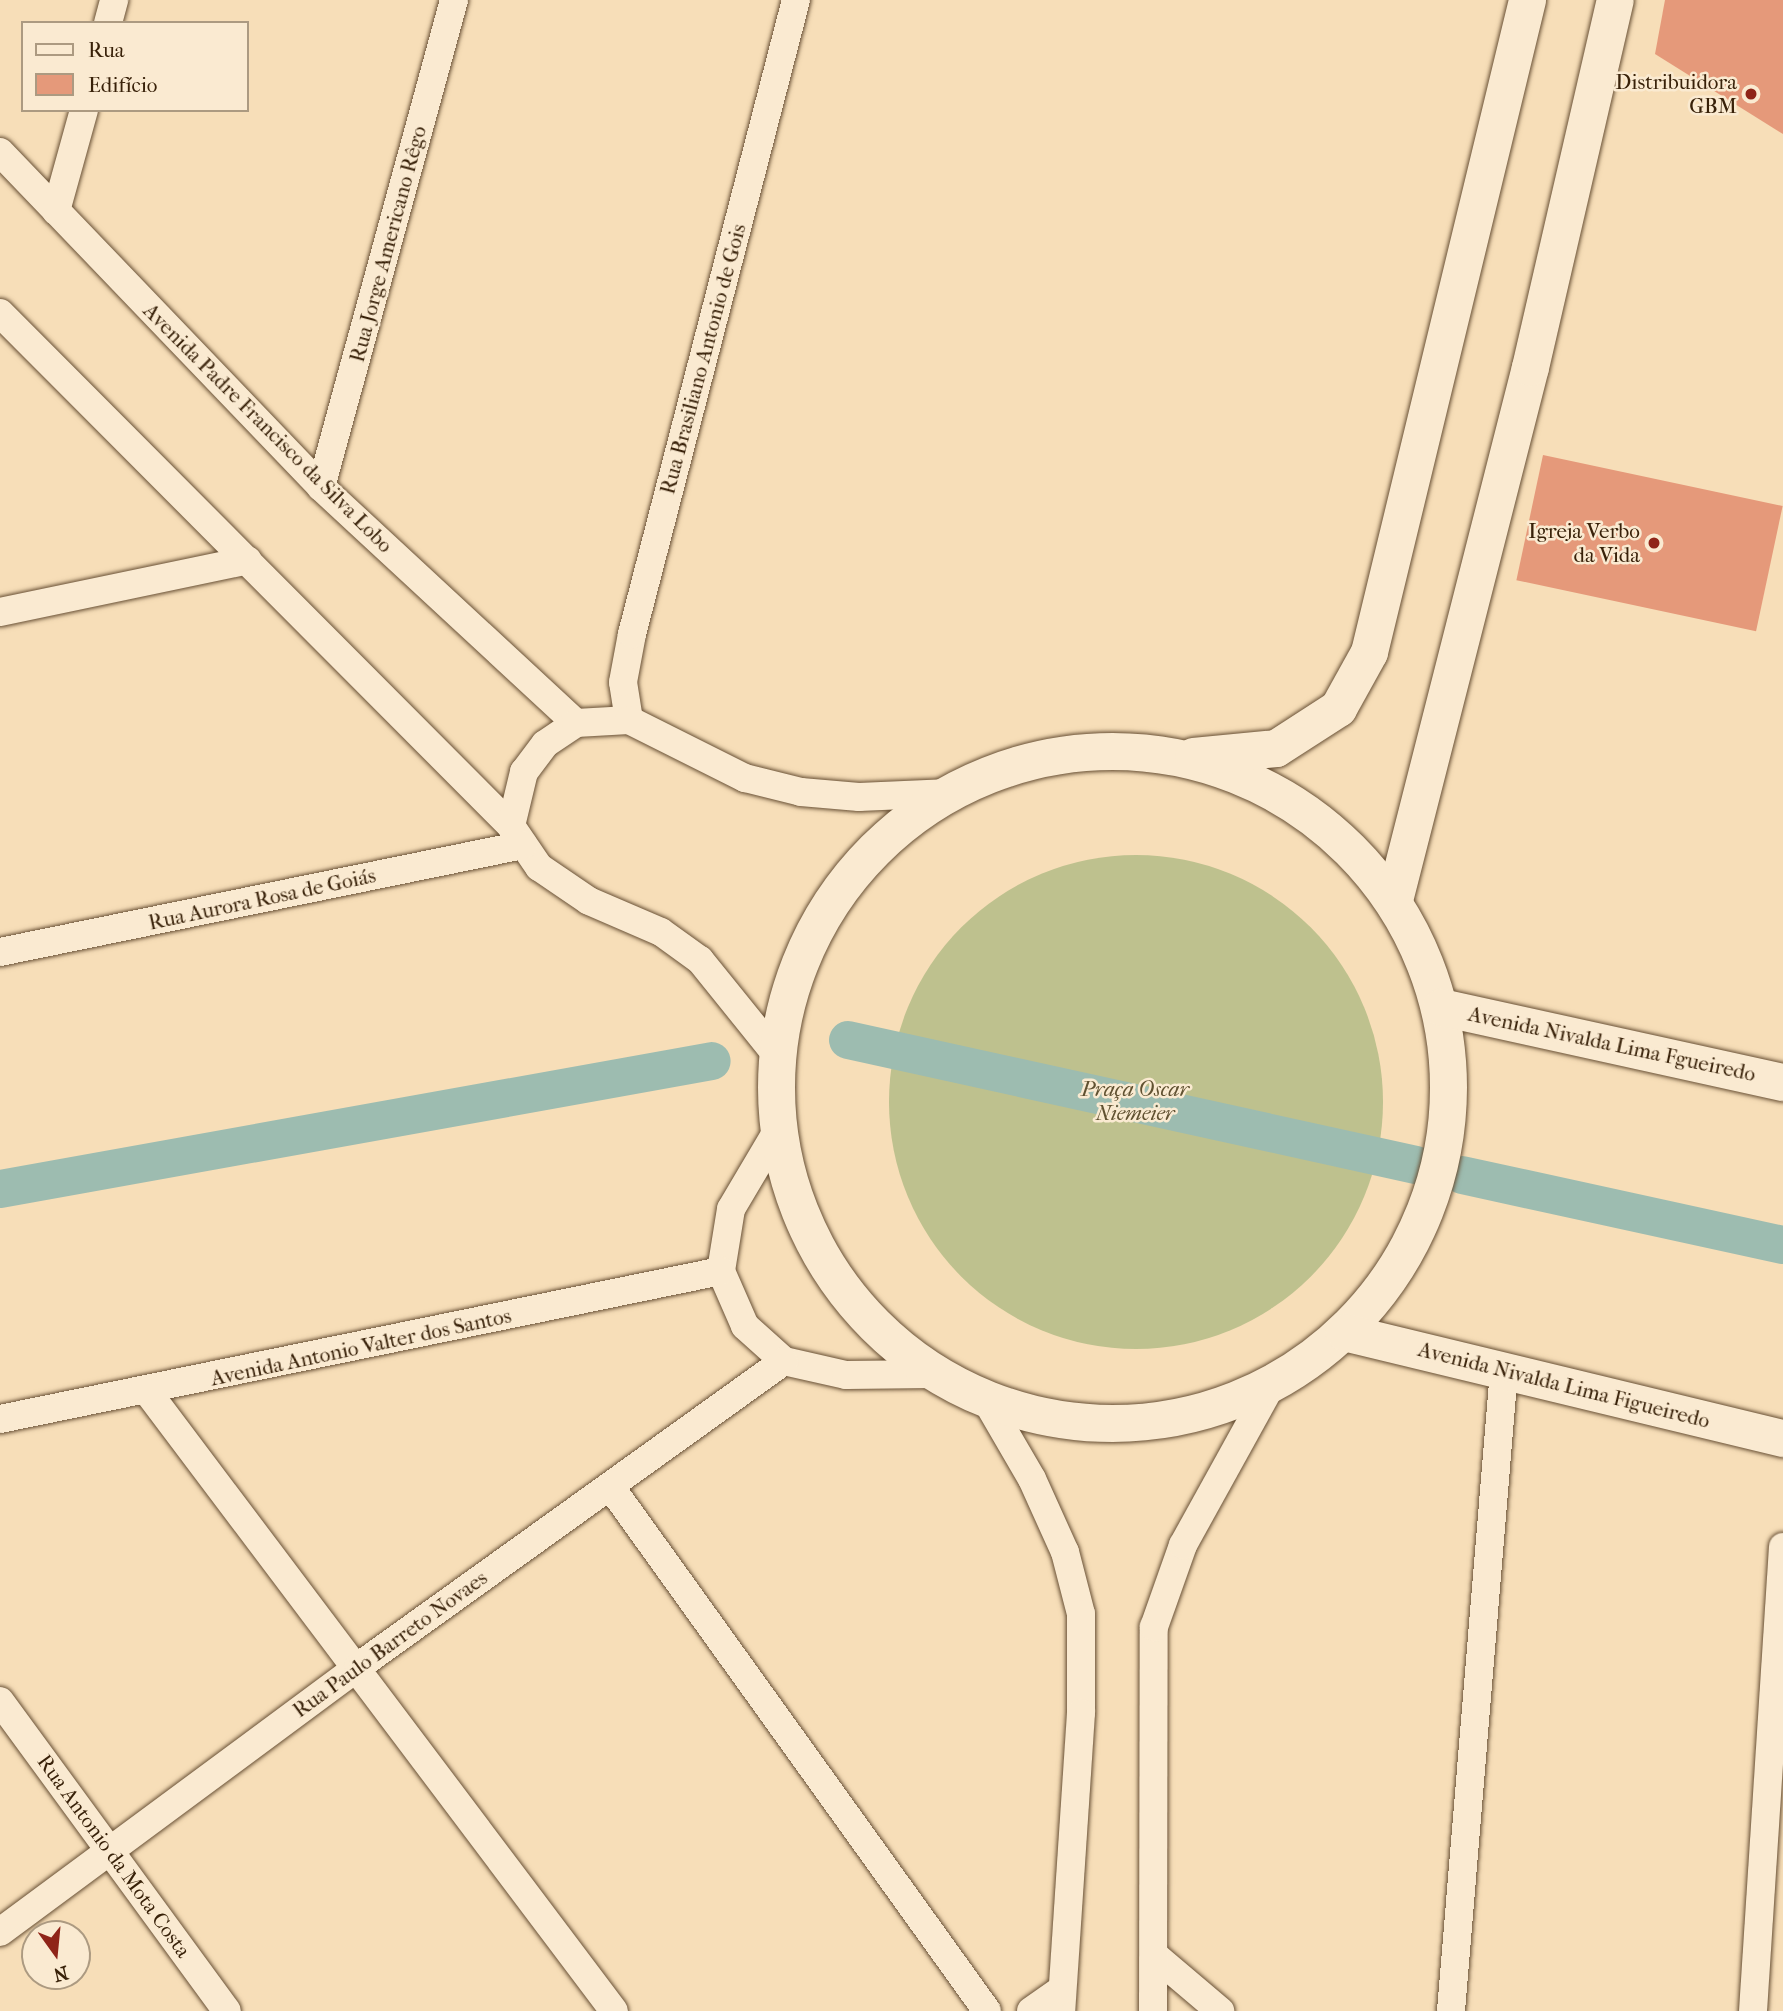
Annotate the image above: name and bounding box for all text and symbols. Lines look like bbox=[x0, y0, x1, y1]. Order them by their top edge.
legend bbox=[21, 21, 248, 112]
text: Rua bbox=[88, 38, 125, 62]
place label: Distribuidora GBM bbox=[1615, 69, 1737, 119]
text: Edifício bbox=[88, 73, 157, 97]
marker: Distribuidora GBM bbox=[1743, 86, 1759, 102]
street label: Rua Jorge Americano Rêgo bbox=[344, 123, 432, 365]
street label: Rua Brasiliano Antonio de Gois bbox=[655, 221, 751, 497]
street label: Avenida Padre Francisco da Silva Lobo bbox=[138, 298, 398, 558]
place label: Igreja Verbo da Vida bbox=[1528, 518, 1640, 568]
marker: Igreja Verbo da Vida bbox=[1646, 535, 1662, 551]
street label: Rua Aurora Rosa de Goiás bbox=[146, 863, 378, 935]
street label: Avenida Nivalda Lima Fgueiredo bbox=[1466, 1001, 1758, 1087]
park label: Praça Oscar Niemeier bbox=[1081, 1076, 1189, 1126]
street label: Avenida Antonio Valter dos Santos bbox=[208, 1303, 514, 1391]
street label: Avenida Nivalda Lima Figueiredo bbox=[1416, 1337, 1712, 1433]
street label: Rua Paulo Barreto Novaes bbox=[288, 1565, 492, 1723]
street label: Rua Antonio da Mota Costa bbox=[32, 1750, 196, 1962]
north arrow bbox=[21, 1920, 91, 1990]
text: N bbox=[51, 1961, 71, 1986]

